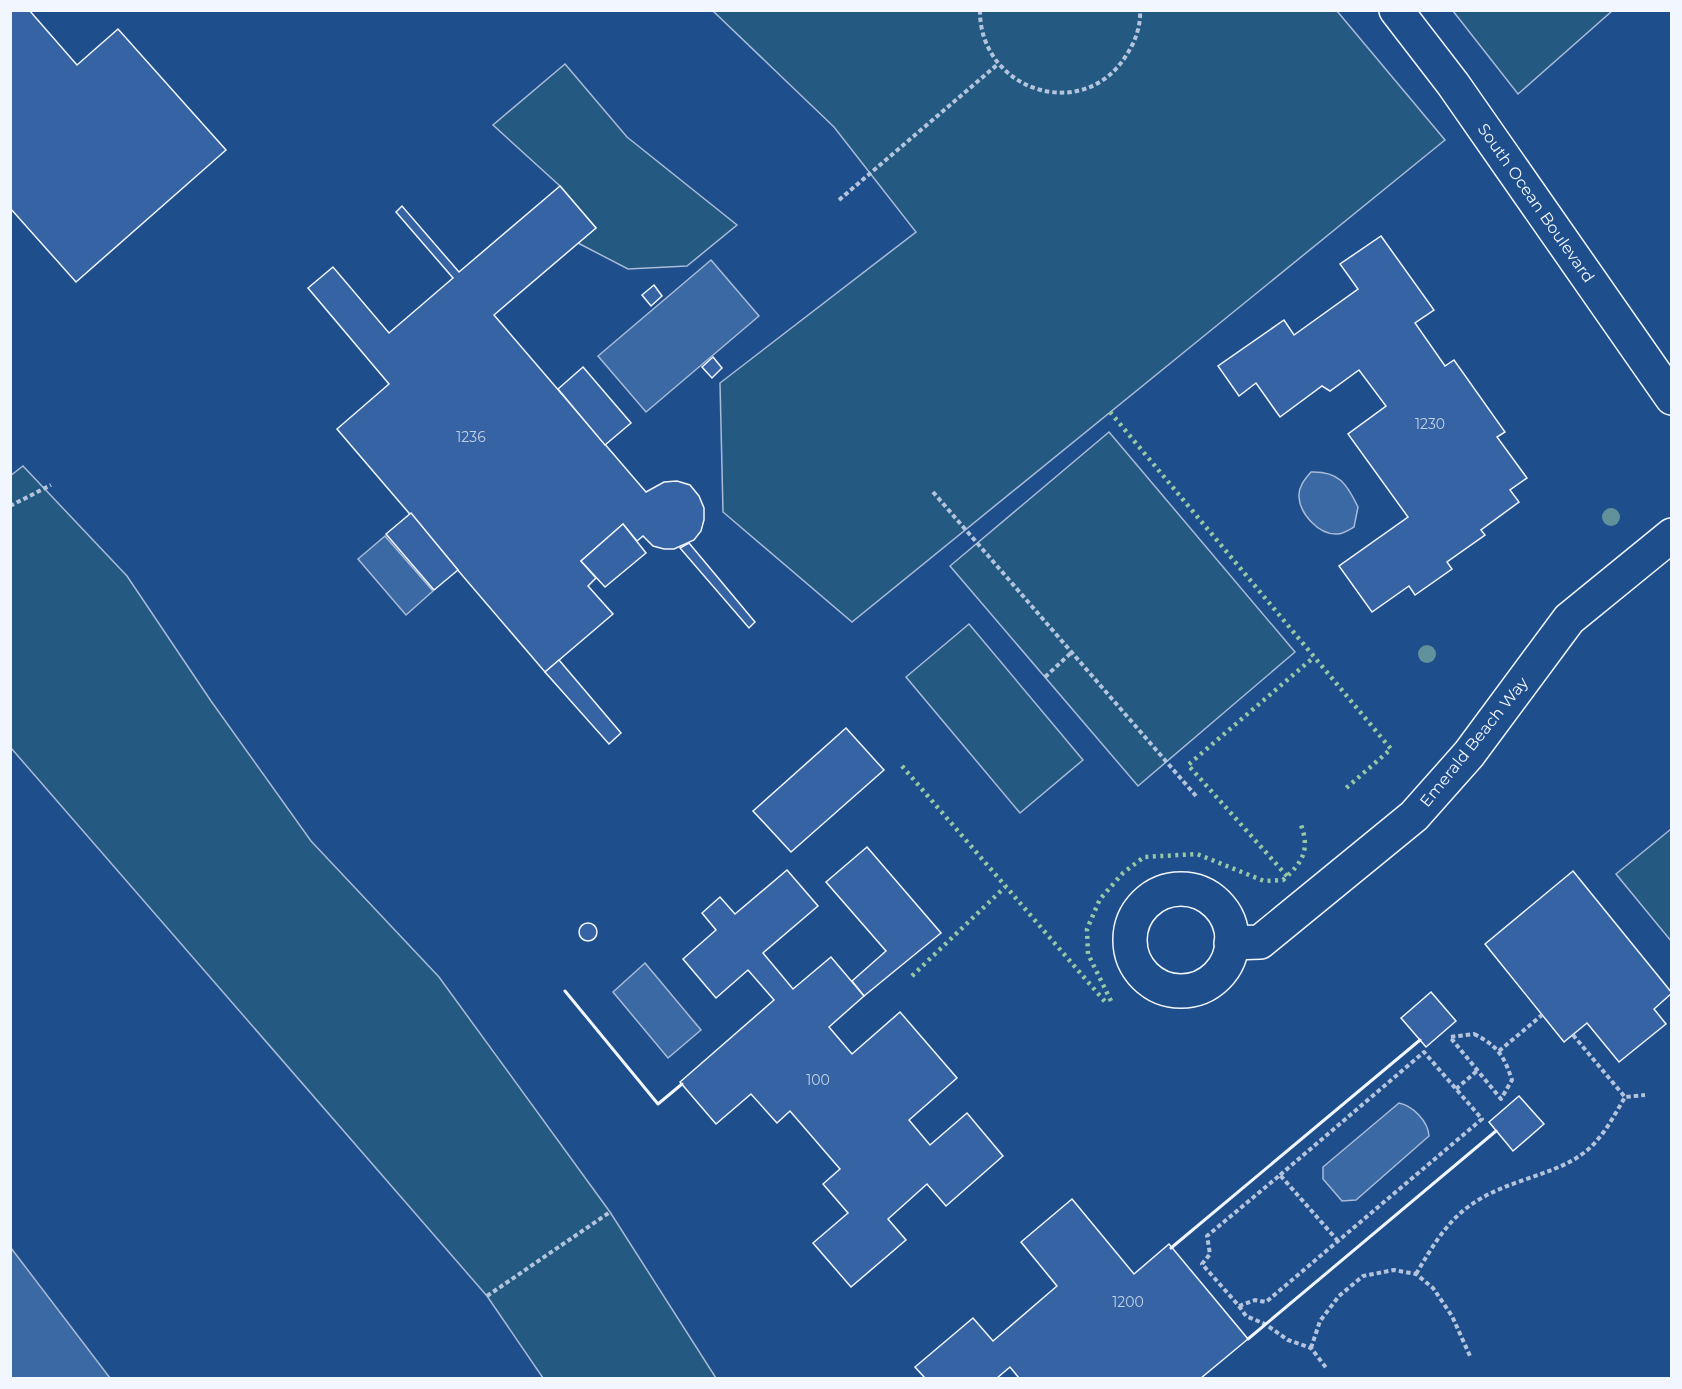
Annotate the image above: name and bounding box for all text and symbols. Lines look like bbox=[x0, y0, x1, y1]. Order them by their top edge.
street label: South Ocean Boulevard bbox=[1474, 120, 1598, 286]
house number: 1230 bbox=[1415, 415, 1445, 433]
house number: 1236 bbox=[456, 428, 486, 446]
street label: Emerald Beach Way bbox=[1416, 673, 1532, 811]
house number: 100 bbox=[806, 1071, 830, 1089]
house number: 1200 bbox=[1112, 1293, 1144, 1311]

